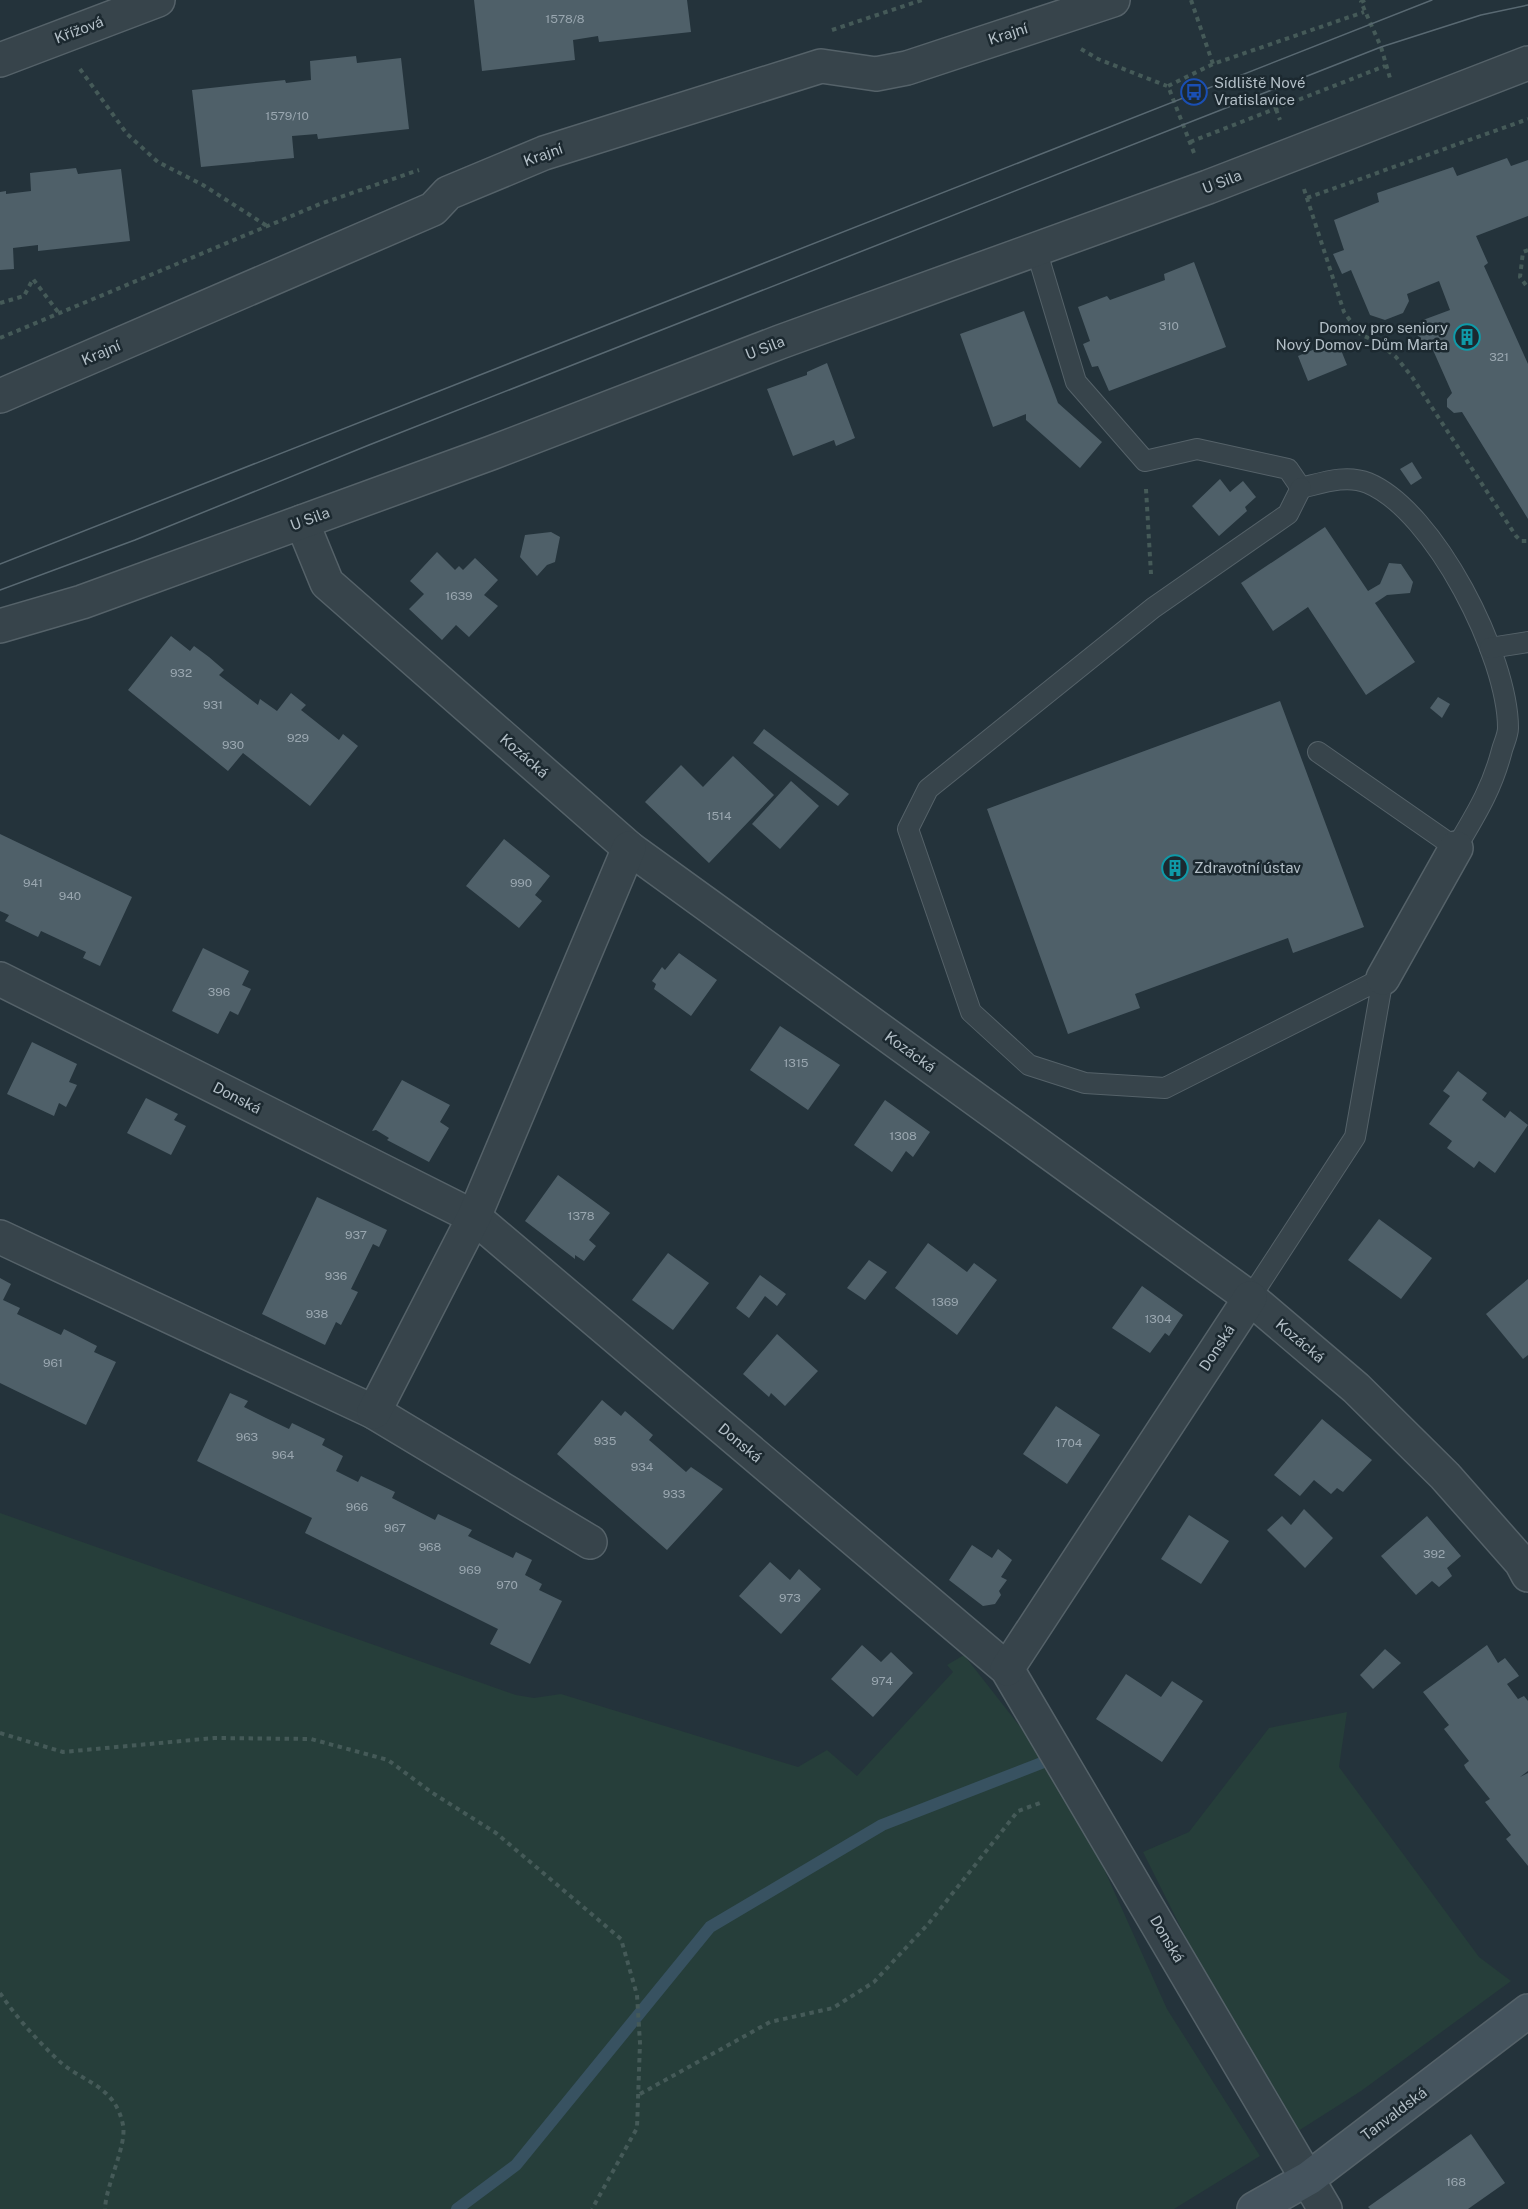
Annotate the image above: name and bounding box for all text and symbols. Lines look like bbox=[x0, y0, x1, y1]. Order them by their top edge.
street label: Křížová bbox=[52, 12, 106, 47]
house number: 1578/8 bbox=[545, 12, 585, 26]
street label: Krajní bbox=[986, 19, 1030, 48]
place label: Sídliště Nové Vratislavice bbox=[1214, 74, 1305, 108]
bus stop icon: Sídliště Nové Vratislavice bbox=[1179, 77, 1209, 107]
house number: 1579/10 bbox=[265, 109, 309, 123]
street label: Krajní bbox=[521, 140, 565, 169]
street label: U Sila bbox=[1200, 166, 1244, 197]
house number: 310 bbox=[1159, 319, 1179, 333]
place label: Domov pro seniory Nový Domov - Dům Marta bbox=[1276, 319, 1448, 353]
building icon: Domov pro seniory Nový Domov - Dům Marta bbox=[1452, 322, 1482, 352]
street label: U Sila bbox=[743, 332, 787, 363]
street label: Krajní bbox=[79, 337, 123, 368]
house number: 321 bbox=[1489, 350, 1509, 364]
street label: U Sila bbox=[288, 504, 332, 533]
house number: 1639 bbox=[445, 589, 473, 603]
house number: 932 bbox=[170, 666, 192, 680]
house number: 931 bbox=[203, 698, 223, 712]
street label: Kozácká bbox=[497, 730, 552, 781]
house number: 929 bbox=[287, 731, 309, 745]
house number: 930 bbox=[222, 738, 244, 752]
house number: 1514 bbox=[707, 809, 732, 823]
building icon: Zdravotní ústav bbox=[1160, 853, 1190, 883]
place label: Zdravotní ústav bbox=[1194, 859, 1301, 876]
house number: 941 bbox=[23, 876, 43, 890]
house number: 990 bbox=[510, 876, 532, 890]
house number: 940 bbox=[59, 889, 81, 903]
house number: 396 bbox=[208, 985, 230, 999]
street label: Kozácká bbox=[882, 1028, 939, 1076]
house number: 1315 bbox=[783, 1056, 809, 1070]
street label: Donská bbox=[210, 1078, 264, 1117]
house number: 1308 bbox=[889, 1129, 917, 1143]
house number: 1378 bbox=[568, 1209, 595, 1223]
house number: 937 bbox=[345, 1228, 367, 1242]
house number: 936 bbox=[325, 1269, 347, 1283]
house number: 1369 bbox=[931, 1295, 959, 1309]
house number: 938 bbox=[306, 1307, 329, 1321]
house number: 1304 bbox=[1144, 1312, 1172, 1326]
street label: Kozácká bbox=[1273, 1315, 1328, 1366]
street label: Donská bbox=[1195, 1321, 1238, 1374]
house number: 961 bbox=[43, 1356, 63, 1370]
street label: Donská bbox=[715, 1420, 766, 1466]
house number: 963 bbox=[236, 1430, 258, 1444]
house number: 935 bbox=[594, 1434, 617, 1448]
house number: 1704 bbox=[1056, 1436, 1083, 1450]
house number: 964 bbox=[272, 1448, 295, 1462]
house number: 934 bbox=[631, 1460, 654, 1474]
house number: 933 bbox=[663, 1487, 685, 1501]
house number: 966 bbox=[346, 1500, 368, 1514]
house number: 967 bbox=[384, 1521, 406, 1535]
house number: 968 bbox=[419, 1540, 442, 1554]
house number: 392 bbox=[1423, 1547, 1445, 1561]
house number: 969 bbox=[459, 1563, 481, 1577]
house number: 970 bbox=[496, 1578, 518, 1592]
house number: 973 bbox=[779, 1591, 801, 1605]
house number: 974 bbox=[871, 1674, 893, 1688]
street label: Donská bbox=[1147, 1912, 1188, 1965]
street label: Tanvaldská bbox=[1358, 2083, 1430, 2144]
house number: 168 bbox=[1446, 2175, 1466, 2189]

